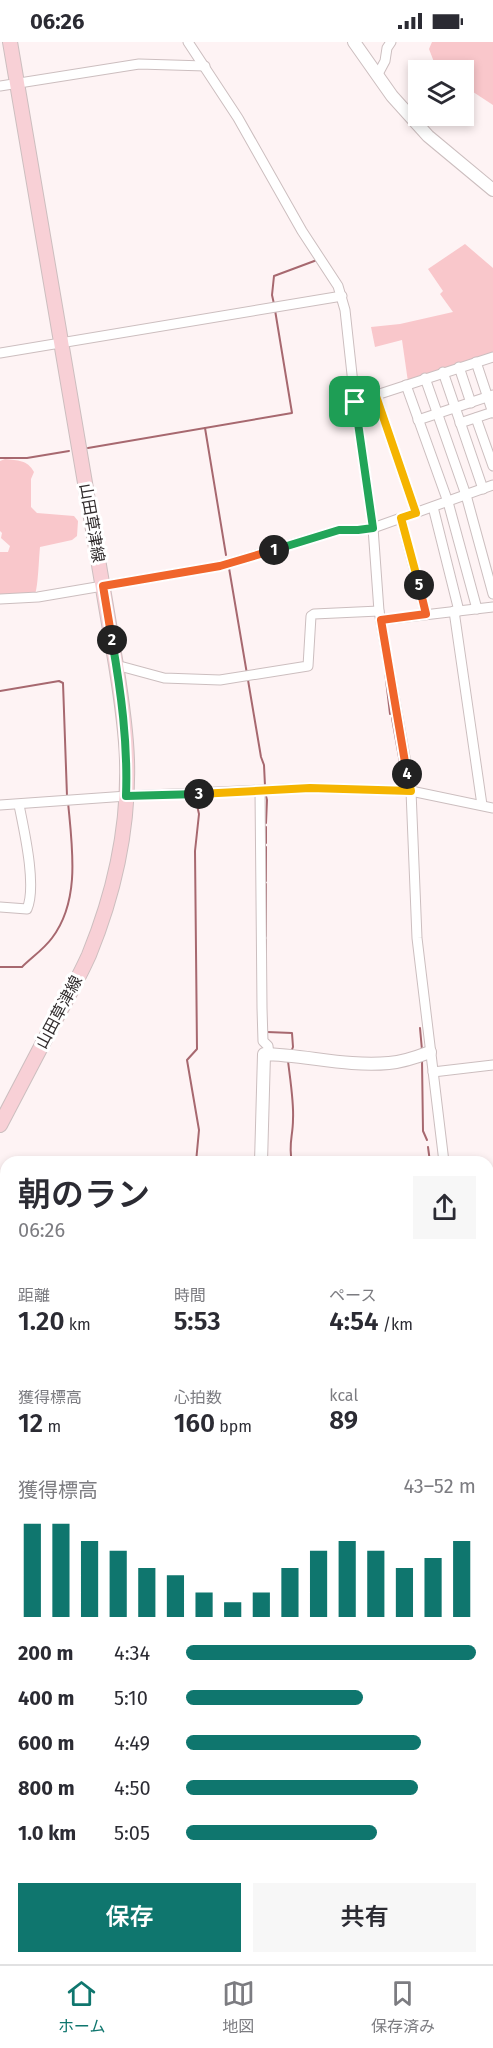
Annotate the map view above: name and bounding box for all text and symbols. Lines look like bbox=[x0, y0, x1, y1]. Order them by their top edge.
text: 06:26 bbox=[30, 8, 84, 35]
map controls bbox=[408, 60, 474, 126]
button: layers bbox=[408, 60, 474, 126]
pin bbox=[329, 376, 380, 427]
icon: arrive bbox=[338, 385, 371, 418]
street label: 山田草津線 bbox=[76, 482, 108, 564]
pin: 1 bbox=[259, 535, 289, 565]
text: 1 bbox=[270, 540, 278, 559]
pin: 5 bbox=[404, 570, 434, 600]
text: 5 bbox=[415, 575, 423, 594]
pin: 2 bbox=[97, 625, 127, 655]
text: 2 bbox=[108, 630, 116, 649]
pin: 4 bbox=[392, 759, 422, 789]
text: 4 bbox=[402, 764, 412, 783]
pin: 3 bbox=[184, 779, 214, 809]
text: 3 bbox=[195, 784, 203, 803]
street label: 山田草津線 bbox=[32, 972, 86, 1052]
text: 朝のラン bbox=[18, 1175, 150, 1215]
button: share bbox=[413, 1176, 476, 1239]
text: 06:26 bbox=[18, 1218, 65, 1242]
text: 距離 bbox=[18, 1286, 50, 1305]
text: 時間 bbox=[174, 1286, 206, 1305]
text: ペース bbox=[329, 1286, 377, 1305]
text: 1.20 bbox=[18, 1306, 64, 1337]
text: 5:53 bbox=[174, 1306, 221, 1337]
text: 4:54 bbox=[329, 1306, 378, 1337]
text: km bbox=[64, 1315, 91, 1334]
text: /km bbox=[378, 1315, 413, 1334]
text: kcal bbox=[329, 1386, 358, 1405]
text: 獲得標高 bbox=[18, 1388, 82, 1407]
text: 心拍数 bbox=[174, 1388, 222, 1407]
text: 89 bbox=[329, 1405, 358, 1436]
text: 12 bbox=[18, 1408, 43, 1439]
text: 160 bbox=[174, 1408, 215, 1439]
text: m bbox=[43, 1417, 61, 1436]
text: bpm bbox=[215, 1417, 252, 1436]
text: 43–52 m bbox=[403, 1474, 476, 1498]
text: 獲得標高 bbox=[18, 1478, 98, 1502]
text: 200 m bbox=[18, 1641, 73, 1665]
text: 4:34 bbox=[114, 1641, 150, 1665]
text: 400 m bbox=[18, 1686, 74, 1710]
text: 5:10 bbox=[114, 1686, 148, 1710]
text: 600 m bbox=[18, 1731, 74, 1755]
text: 4:49 bbox=[114, 1731, 150, 1755]
text: 800 m bbox=[18, 1776, 75, 1800]
text: 4:50 bbox=[114, 1776, 151, 1800]
text: 1.0 km bbox=[18, 1821, 76, 1845]
text: 5:05 bbox=[114, 1821, 150, 1845]
button: 保存 bbox=[18, 1883, 241, 1952]
button: 共有 bbox=[253, 1883, 476, 1952]
tab: ホーム bbox=[58, 1977, 106, 2037]
tab: 地図 bbox=[222, 1977, 255, 2037]
tab: 保存済み bbox=[371, 1977, 435, 2037]

